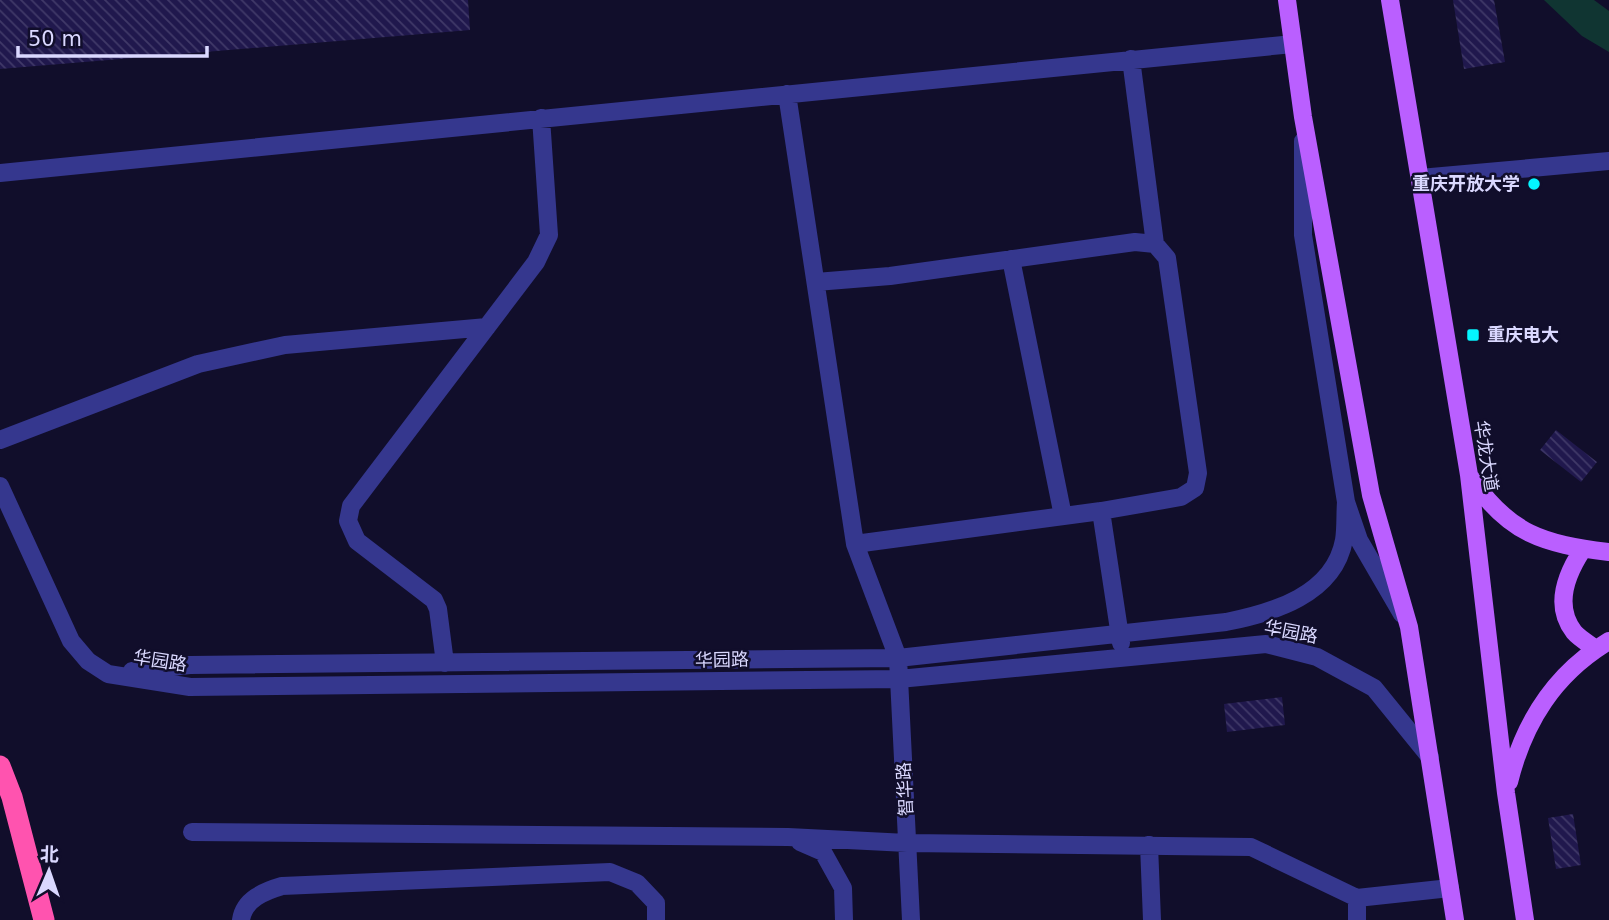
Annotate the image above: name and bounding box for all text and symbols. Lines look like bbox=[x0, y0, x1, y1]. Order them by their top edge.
scale bar bbox=[18, 14, 206, 58]
text: 50 m bbox=[28, 27, 82, 51]
place label: 重庆开放大学 bbox=[1412, 173, 1520, 194]
marker: 重庆开放大学 bbox=[1526, 176, 1542, 192]
place label: 重庆电大 bbox=[1487, 324, 1559, 345]
marker: 重庆电大 bbox=[1465, 327, 1481, 343]
street label: 华龙大道 bbox=[1470, 419, 1502, 493]
street label: 华园路 bbox=[1263, 616, 1320, 647]
street label: 华园路 bbox=[132, 646, 188, 675]
street label: 华园路 bbox=[695, 649, 749, 670]
street label: 智华路 bbox=[893, 762, 916, 817]
north arrow bbox=[14, 836, 84, 906]
text: 北 bbox=[40, 843, 59, 865]

